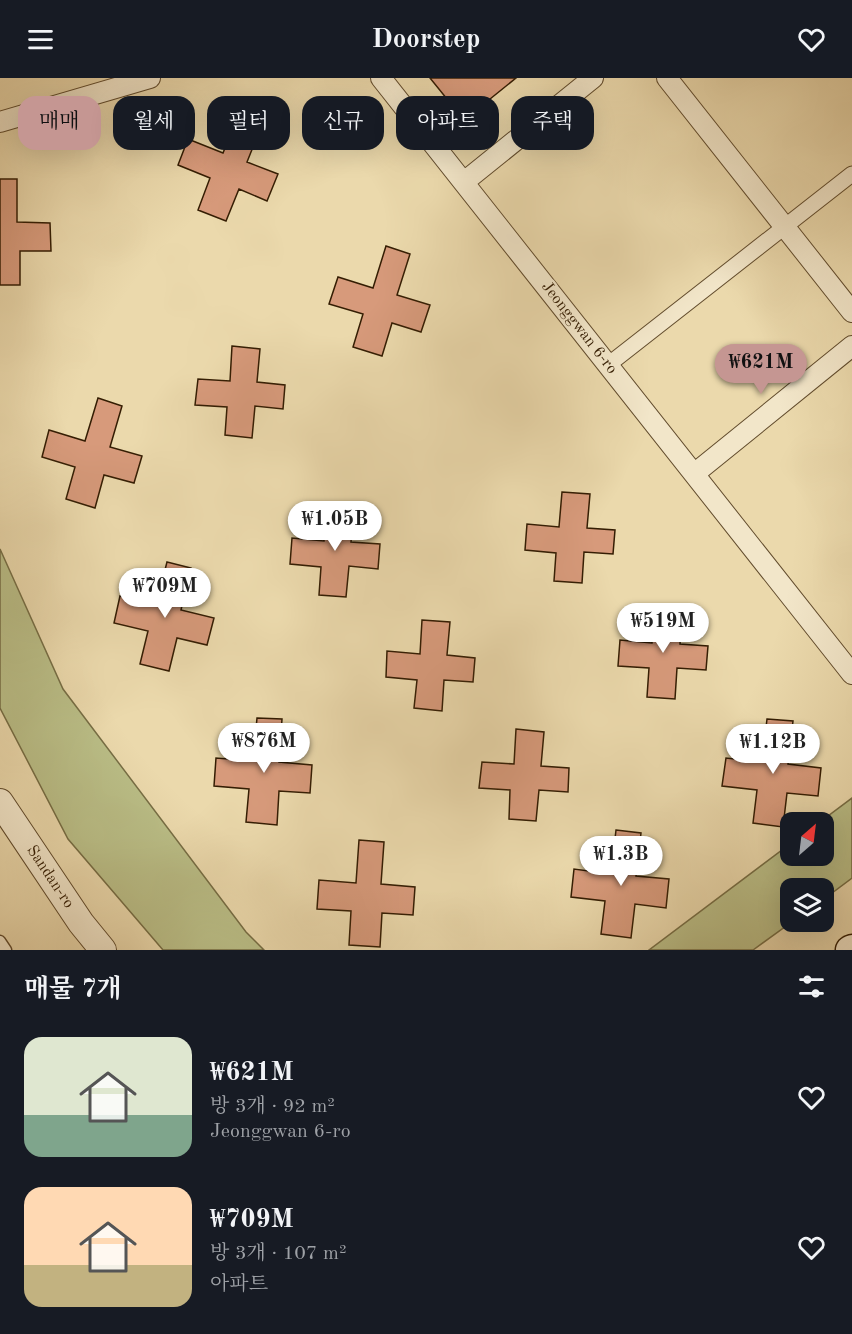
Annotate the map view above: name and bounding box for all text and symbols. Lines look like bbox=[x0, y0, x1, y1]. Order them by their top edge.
icon: menu bbox=[24, 23, 57, 56]
icon: heart bbox=[795, 23, 828, 56]
text: Doorstep bbox=[371, 26, 481, 53]
chip: 매매 bbox=[18, 96, 101, 150]
chip: 월세 bbox=[113, 96, 195, 150]
chip: 필터 bbox=[207, 96, 290, 150]
chip: 신규 bbox=[302, 96, 384, 150]
chip: 아파트 bbox=[396, 96, 499, 150]
chip: 주택 bbox=[511, 96, 594, 150]
street label: Jeonggwan 6-ro bbox=[538, 279, 620, 377]
pin: ₩621M bbox=[719, 344, 803, 395]
text: ₩621M bbox=[729, 353, 793, 373]
pin: ₩1.05B bbox=[286, 501, 384, 552]
text: ₩1.05B bbox=[302, 510, 368, 530]
pin: ₩709M bbox=[123, 568, 207, 619]
text: ₩709M bbox=[133, 577, 197, 597]
pin: ₩519M bbox=[621, 603, 705, 654]
text: ₩519M bbox=[631, 612, 695, 632]
pin: ₩876M bbox=[222, 723, 306, 774]
pin: ₩1.12B bbox=[724, 724, 822, 775]
text: ₩876M bbox=[232, 732, 296, 752]
text: ₩1.12B bbox=[740, 733, 806, 753]
north arrow bbox=[780, 812, 834, 866]
map controls bbox=[780, 812, 834, 932]
pin: ₩1.3B bbox=[579, 836, 663, 887]
street label: Sandan-ro bbox=[23, 843, 77, 911]
text: ₩1.3B bbox=[594, 845, 648, 865]
button: layers bbox=[780, 878, 834, 932]
icon: filters bbox=[795, 970, 828, 1003]
text: 매물 7개 bbox=[24, 977, 122, 1003]
text: ₩621M bbox=[210, 1060, 294, 1086]
icon: home bbox=[72, 1061, 144, 1133]
icon: heart bbox=[795, 1081, 828, 1114]
text: 방 3개 · 92 m² bbox=[210, 1097, 335, 1117]
text: Jeonggwan 6-ro bbox=[210, 1122, 351, 1142]
text: ₩709M bbox=[210, 1207, 294, 1233]
icon: home bbox=[72, 1211, 144, 1283]
icon: heart bbox=[795, 1231, 828, 1264]
text: 방 3개 · 107 m² bbox=[210, 1244, 347, 1264]
text: 아파트 bbox=[210, 1275, 268, 1295]

